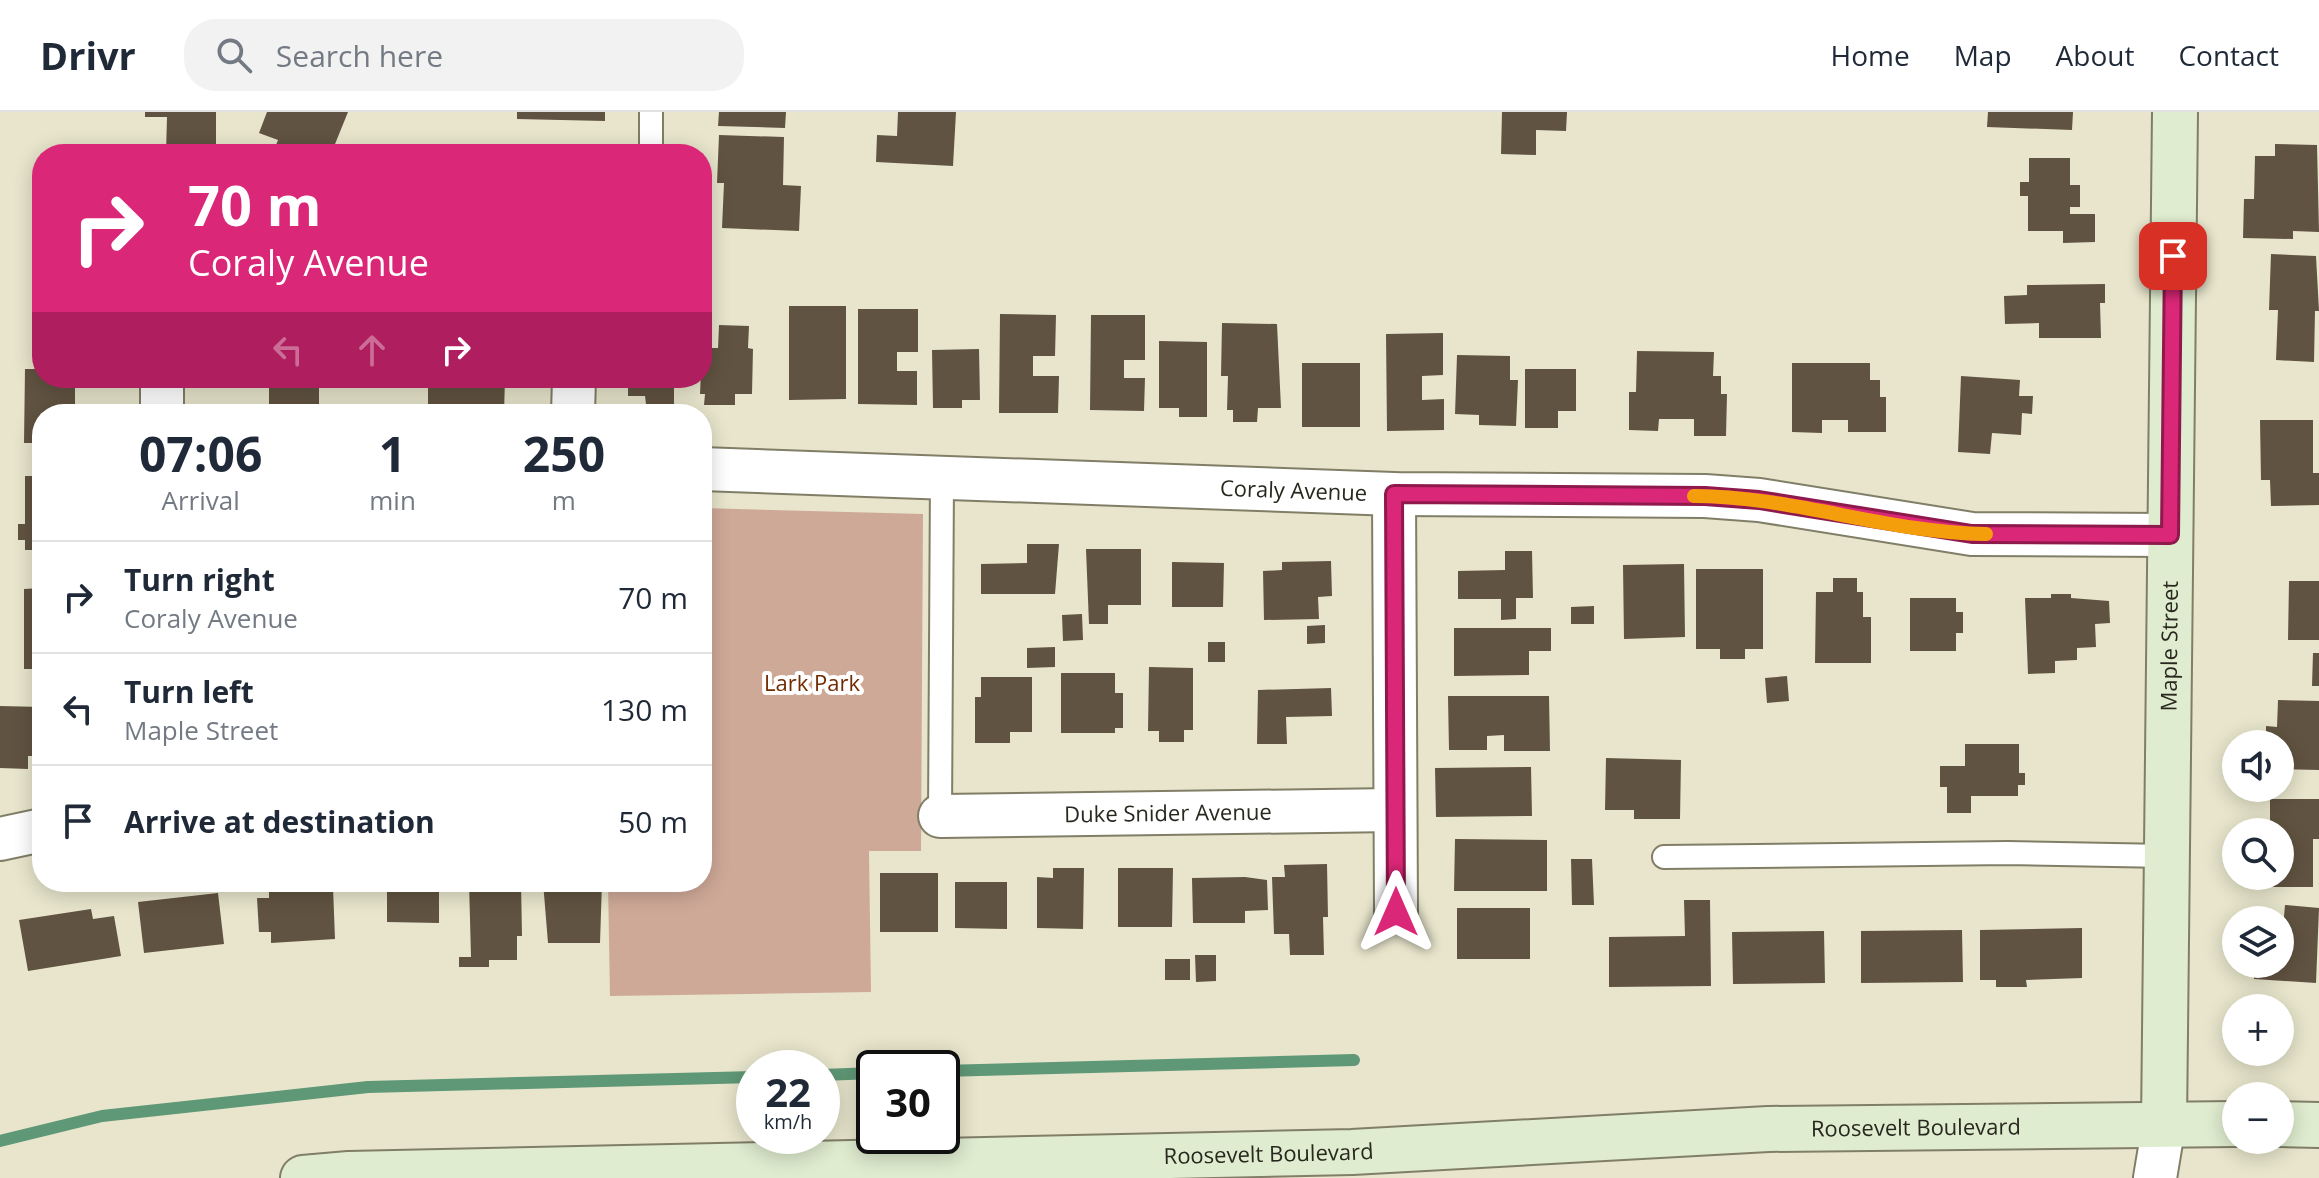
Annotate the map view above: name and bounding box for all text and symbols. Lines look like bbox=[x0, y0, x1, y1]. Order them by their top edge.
search box bbox=[184, 19, 744, 91]
text: Drivr bbox=[40, 29, 136, 81]
icon: search bbox=[212, 33, 256, 77]
text: Search here bbox=[276, 35, 443, 76]
text: Home bbox=[1831, 36, 1910, 74]
text: Map bbox=[1954, 36, 2012, 74]
text: About bbox=[2056, 36, 2134, 74]
text: Contact bbox=[2178, 36, 2279, 74]
text: 70 m bbox=[188, 166, 322, 242]
icon: right bbox=[56, 176, 160, 280]
pin bbox=[2139, 222, 2207, 290]
icon: arrive bbox=[2151, 234, 2195, 278]
text: Coraly Avenue bbox=[188, 238, 429, 287]
icon: left bbox=[266, 328, 310, 372]
icon: ahead bbox=[350, 328, 394, 372]
icon: right bbox=[434, 328, 478, 372]
text: 07:06 bbox=[139, 421, 262, 486]
text: 1 bbox=[379, 421, 406, 486]
text: 250 bbox=[523, 421, 605, 486]
street label: Coraly Avenue bbox=[1220, 472, 1368, 507]
text: Arrival bbox=[161, 482, 240, 518]
text: min bbox=[369, 482, 416, 518]
text: m bbox=[552, 482, 576, 518]
text: Turn right bbox=[124, 559, 275, 600]
icon: right bbox=[56, 575, 100, 619]
text: 70 m bbox=[618, 577, 688, 618]
street label: Maple Street bbox=[2152, 580, 2184, 711]
text: Coraly Avenue bbox=[124, 600, 298, 636]
park label: Lark Park bbox=[764, 667, 860, 697]
text: Turn left bbox=[124, 671, 254, 712]
icon: left bbox=[56, 687, 100, 731]
text: 130 m bbox=[601, 689, 688, 730]
text: Maple Street bbox=[124, 712, 278, 748]
map controls bbox=[2222, 730, 2294, 1154]
button: sound bbox=[2222, 730, 2294, 802]
street label: Duke Snider Avenue bbox=[1064, 796, 1272, 828]
icon: arrive bbox=[56, 799, 100, 843]
text: Arrive at destination bbox=[124, 801, 435, 842]
text: 50 m bbox=[618, 801, 688, 842]
button: search bbox=[2222, 818, 2294, 890]
position arrow bbox=[1354, 870, 1438, 954]
button: layers bbox=[2222, 906, 2294, 978]
button: + bbox=[2222, 994, 2294, 1066]
speed limit sign: 30 bbox=[856, 1050, 960, 1154]
text: 22 bbox=[765, 1064, 811, 1119]
button: − bbox=[2222, 1082, 2294, 1154]
text: km/h bbox=[764, 1108, 812, 1135]
street label: Roosevelt Boulevard bbox=[1811, 1110, 2021, 1143]
street label: Roosevelt Boulevard bbox=[1163, 1135, 1374, 1170]

